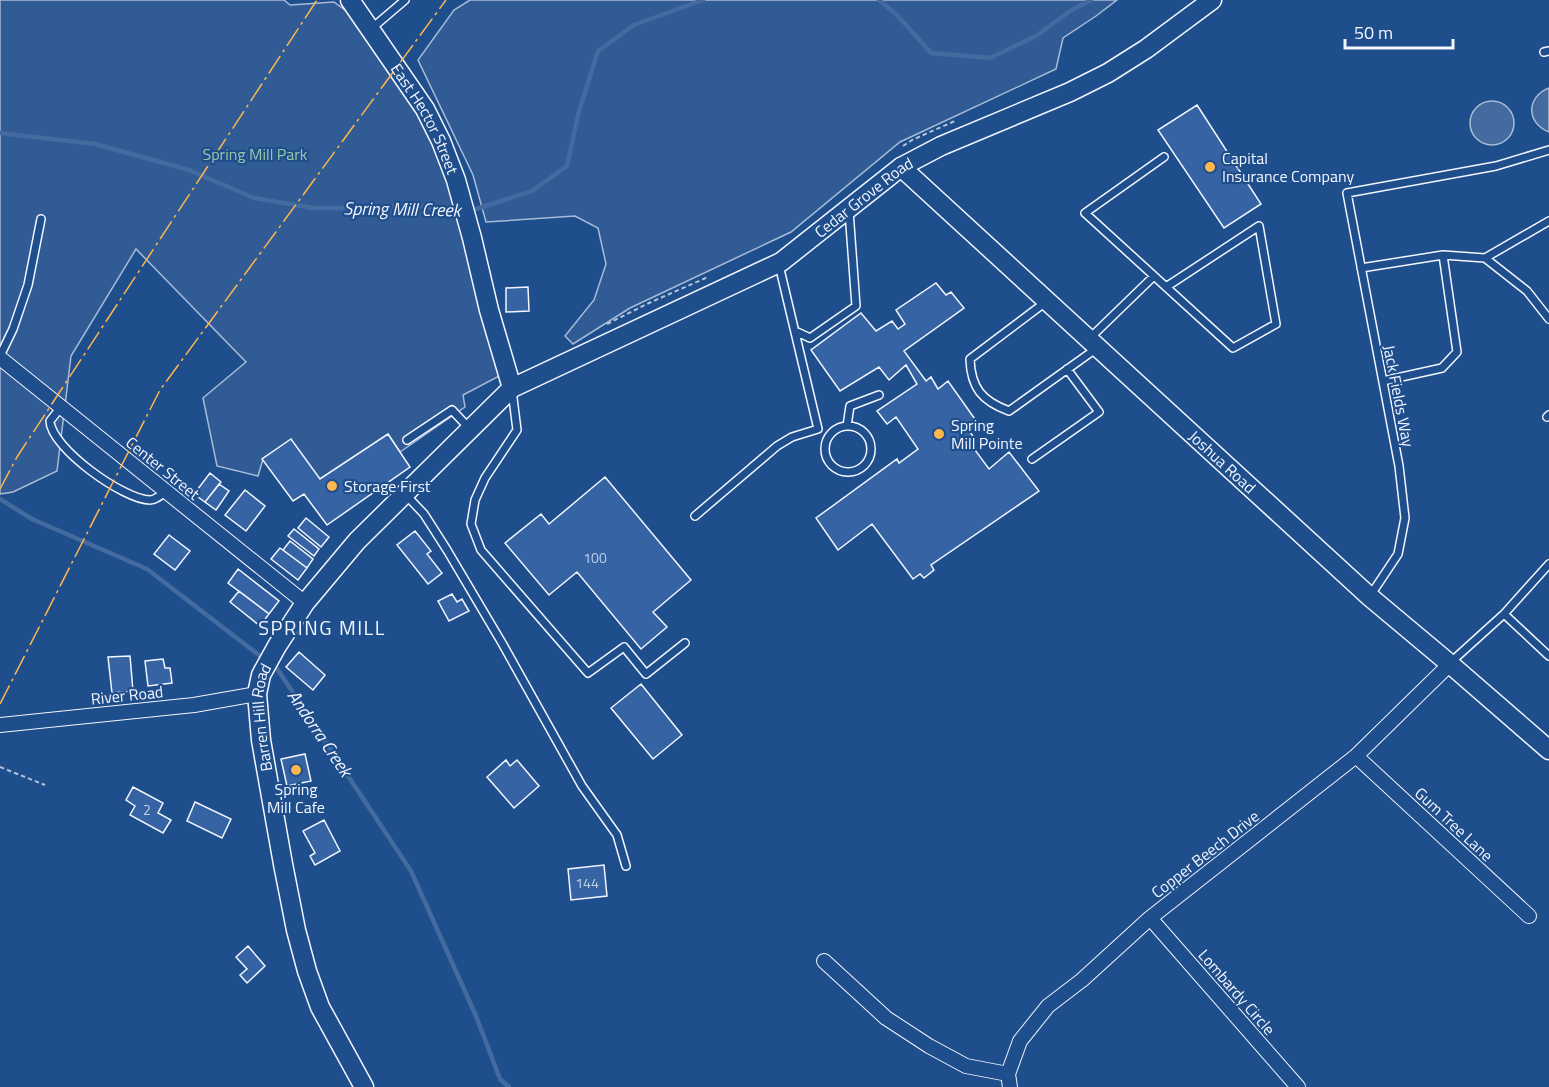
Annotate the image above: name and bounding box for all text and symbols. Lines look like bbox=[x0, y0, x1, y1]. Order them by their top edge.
scale bar bbox=[1345, 12, 1453, 50]
text: 50 m bbox=[1354, 19, 1393, 46]
street label: East Hector Street bbox=[385, 58, 465, 178]
park label: Spring Mill Park bbox=[203, 142, 308, 166]
place label: Capital Insurance Company bbox=[1222, 146, 1354, 188]
street label: Cedar Grove Road bbox=[809, 151, 917, 243]
marker: Capital Insurance Company bbox=[1203, 160, 1217, 174]
water label: Spring Mill Creek bbox=[343, 194, 463, 224]
street label: Jack Fields Way bbox=[1377, 343, 1421, 449]
place label: Spring Mill Pointe bbox=[951, 413, 1022, 455]
street label: Joshua Road bbox=[1183, 424, 1261, 499]
marker: Spring Mill Pointe bbox=[932, 427, 946, 441]
street label: Center Street bbox=[121, 431, 205, 506]
place label: Storage First bbox=[344, 474, 431, 498]
marker: Storage First bbox=[325, 479, 339, 493]
house number: 100 bbox=[583, 547, 607, 568]
district label: SPRING MILL bbox=[258, 612, 386, 643]
street label: Barren Hill Road bbox=[245, 659, 278, 773]
street label: River Road bbox=[90, 679, 164, 711]
water label: Andorra Creek bbox=[281, 684, 360, 784]
marker: Spring Mill Cafe bbox=[289, 763, 303, 777]
place label: Spring Mill Cafe bbox=[267, 777, 325, 819]
street label: Gum Tree Lane bbox=[1409, 781, 1499, 867]
house number: 2 bbox=[143, 799, 151, 820]
street label: Copper Beech Drive bbox=[1146, 804, 1264, 904]
house number: 144 bbox=[575, 872, 599, 893]
street label: Lombardy Circle bbox=[1193, 944, 1281, 1040]

